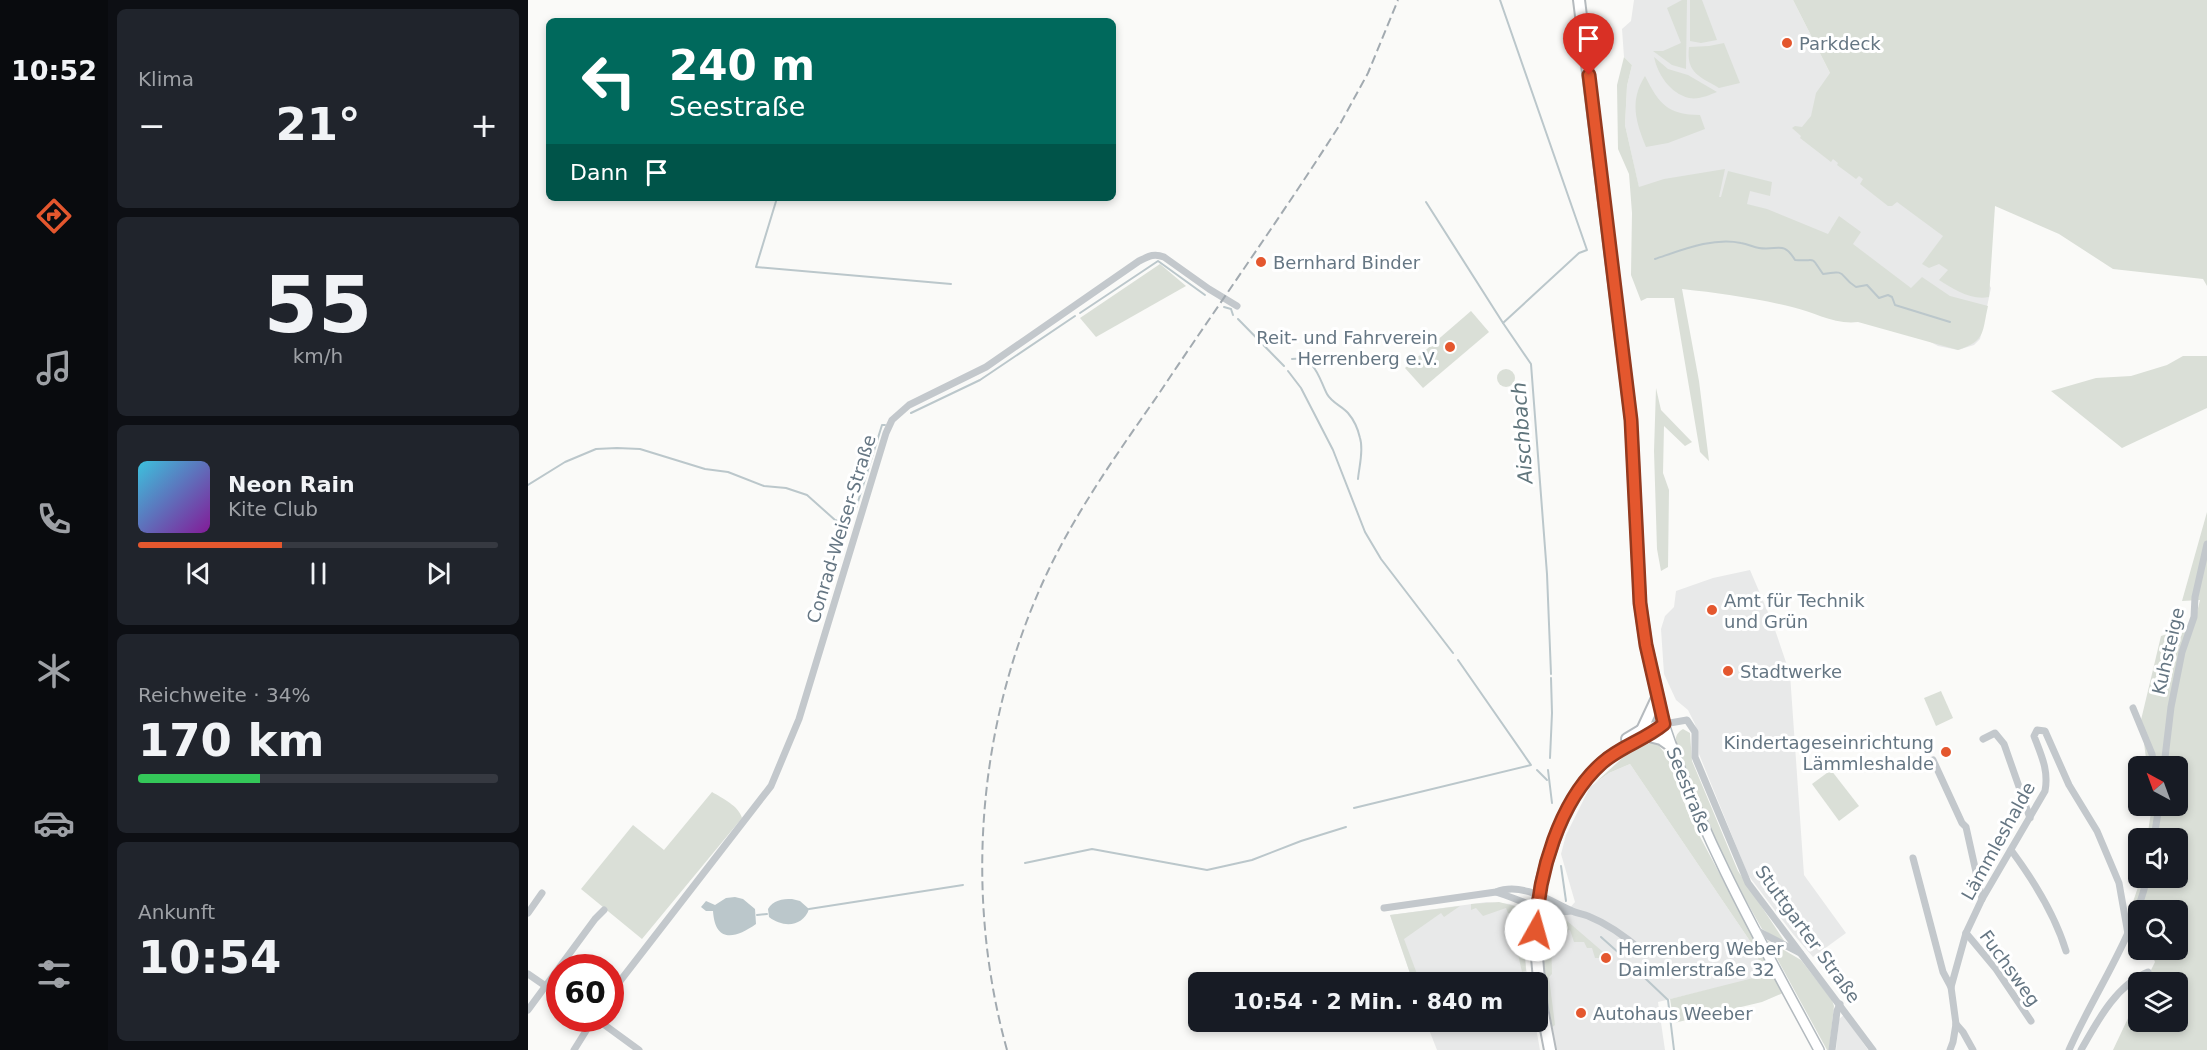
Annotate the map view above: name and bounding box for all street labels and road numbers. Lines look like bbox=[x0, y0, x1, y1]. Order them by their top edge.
street label: Conrad-Weiser-Straße bbox=[802, 432, 880, 626]
street label: Kuhsteige bbox=[2148, 605, 2188, 697]
street label: Seestraße bbox=[1662, 744, 1716, 836]
street label: Lämmleshalde bbox=[1957, 778, 2039, 904]
street label: Stuttgarter Straße bbox=[1751, 861, 1865, 1007]
street label: Fuchsweg bbox=[1975, 926, 2045, 1010]

